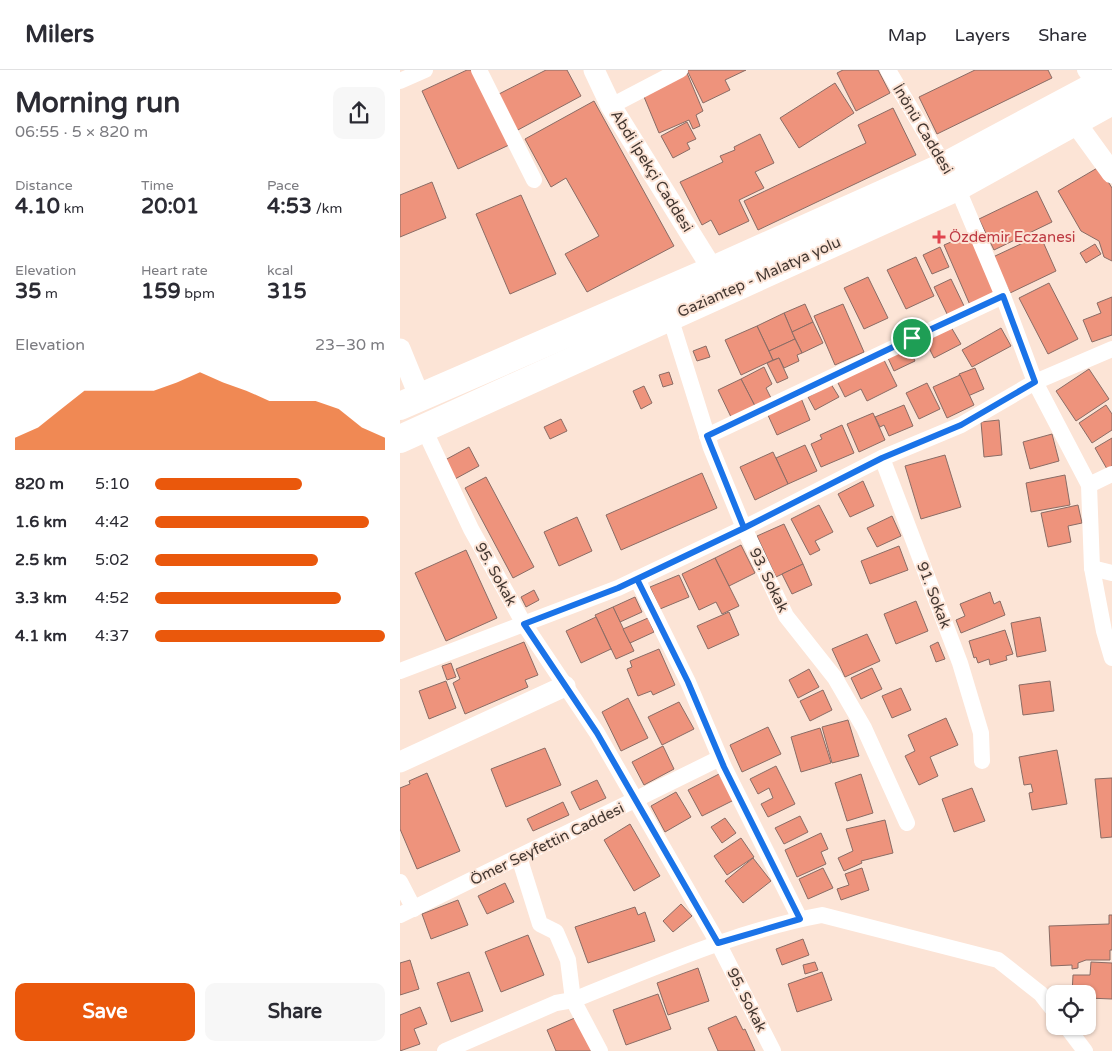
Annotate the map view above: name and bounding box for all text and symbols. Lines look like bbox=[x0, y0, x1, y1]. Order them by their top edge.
text: Milers bbox=[25, 20, 94, 49]
text: Map bbox=[888, 24, 927, 46]
text: Layers bbox=[955, 24, 1010, 46]
text: Share bbox=[1038, 24, 1087, 46]
street label: İnönü Caddesi bbox=[889, 81, 957, 177]
text: Morning run bbox=[15, 86, 180, 120]
button: share bbox=[333, 87, 385, 139]
street label: Abdi İpekçi Caddesi bbox=[607, 107, 697, 235]
text: 06:55 · 5 × 820 m bbox=[15, 122, 148, 142]
text: Distance bbox=[15, 177, 73, 194]
text: Time bbox=[141, 177, 174, 194]
text: Pace bbox=[267, 177, 299, 194]
text: 4.10 bbox=[15, 194, 60, 219]
text: 20:01 bbox=[141, 194, 199, 219]
text: 4:53 bbox=[267, 194, 312, 219]
text: km bbox=[60, 200, 84, 217]
text: /km bbox=[312, 200, 342, 217]
place label: Özdemir Eczanesi bbox=[949, 228, 1076, 246]
marker: Özdemir Eczanesi bbox=[933, 231, 945, 243]
street label: Gaziantep - Malatya yolu bbox=[675, 233, 843, 321]
text: Elevation bbox=[15, 262, 76, 279]
text: Heart rate bbox=[141, 262, 208, 279]
text: kcal bbox=[267, 262, 293, 279]
text: 35 bbox=[15, 279, 41, 304]
text: 159 bbox=[141, 279, 181, 304]
text: 315 bbox=[267, 279, 307, 304]
text: m bbox=[41, 285, 58, 302]
text: bpm bbox=[181, 285, 215, 302]
pin bbox=[891, 317, 933, 359]
icon: arrive bbox=[898, 324, 926, 352]
text: Elevation bbox=[15, 335, 85, 355]
text: 23–30 m bbox=[315, 335, 385, 355]
text: 820 m bbox=[15, 474, 64, 494]
text: 5:10 bbox=[95, 474, 129, 494]
text: 1.6 km bbox=[15, 512, 67, 532]
text: 4:42 bbox=[95, 512, 129, 532]
street label: 95. Sokak bbox=[471, 539, 521, 609]
street label: 93. Sokak bbox=[746, 545, 792, 615]
text: 2.5 km bbox=[15, 550, 67, 570]
text: 5:02 bbox=[95, 550, 129, 570]
street label: 91. Sokak bbox=[913, 559, 955, 631]
text: 3.3 km bbox=[15, 588, 67, 608]
text: 4:52 bbox=[95, 588, 129, 608]
text: 4.1 km bbox=[15, 626, 67, 646]
text: 4:37 bbox=[95, 626, 129, 646]
street label: Ömer Seyfettin Caddesi bbox=[467, 799, 627, 889]
street label: 95. Sokak bbox=[723, 965, 771, 1035]
button: Save bbox=[15, 983, 195, 1041]
button: Share bbox=[205, 983, 385, 1041]
map controls bbox=[1046, 985, 1096, 1035]
button: locate bbox=[1046, 985, 1096, 1035]

